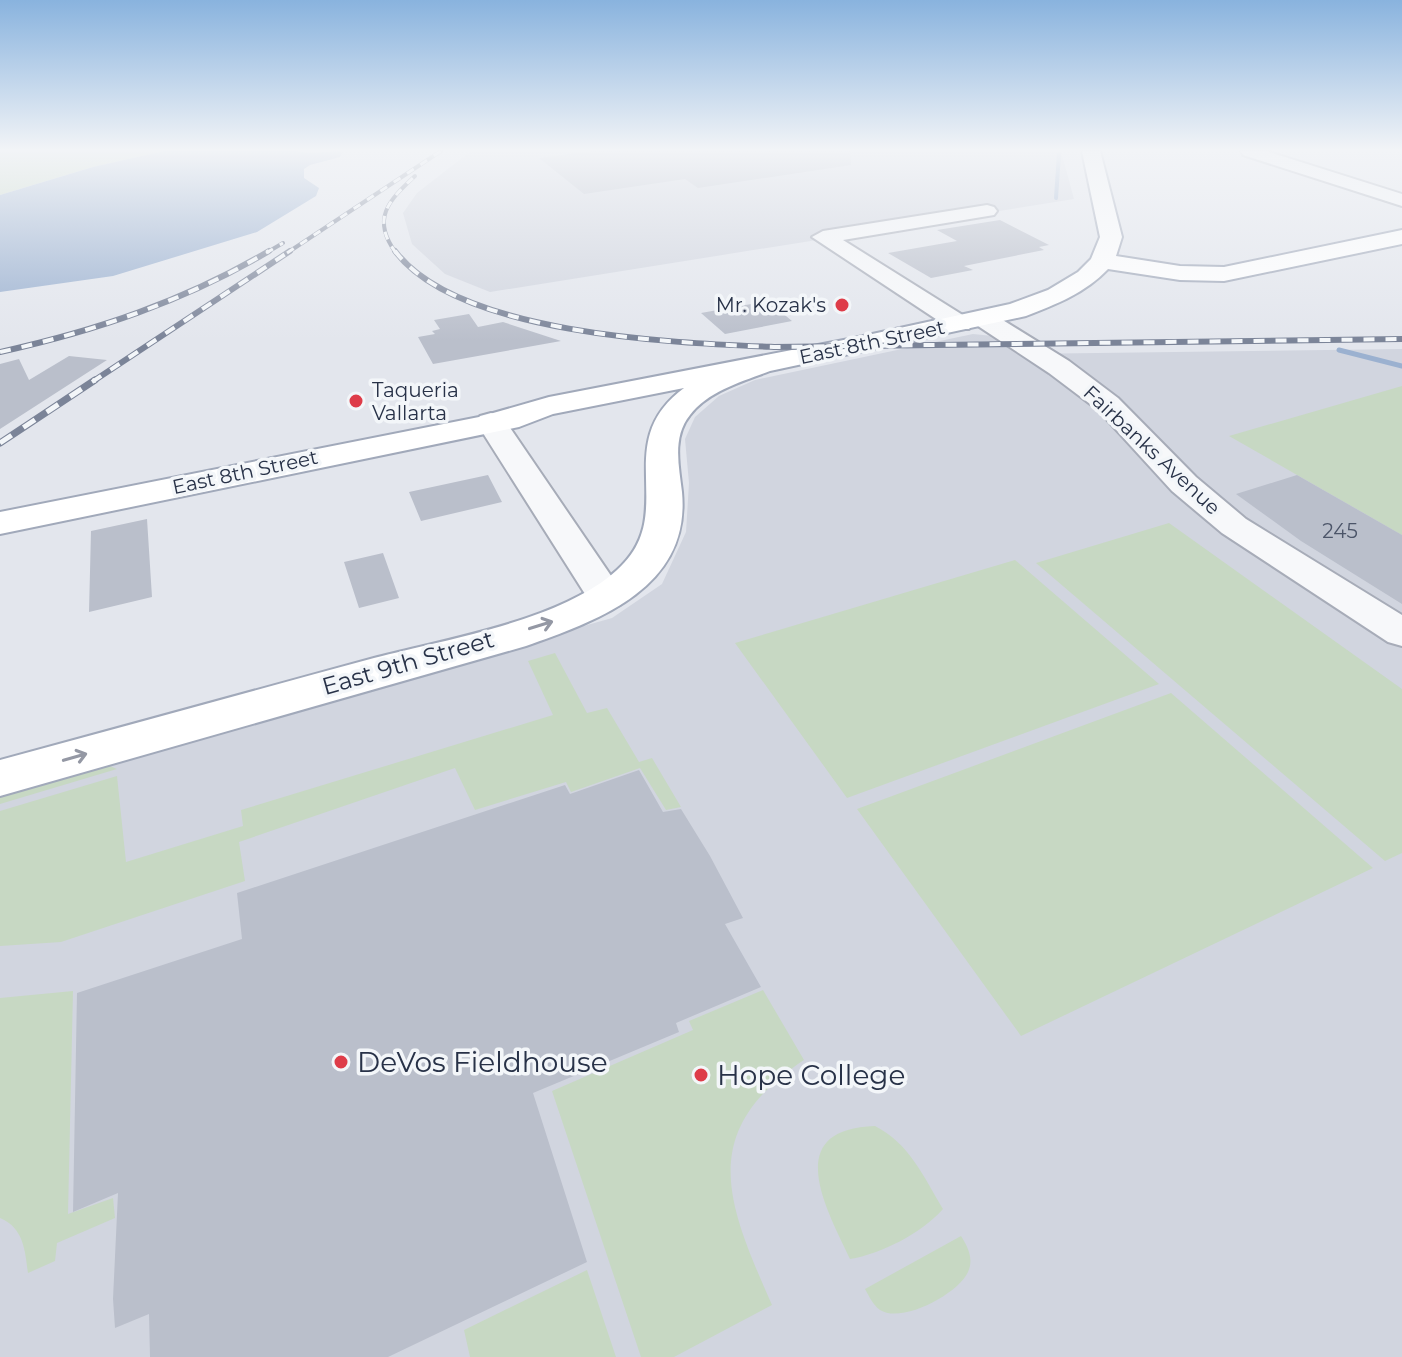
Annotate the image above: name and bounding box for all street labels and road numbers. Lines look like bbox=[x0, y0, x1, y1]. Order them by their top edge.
street label: East 8th Street bbox=[797, 315, 947, 369]
street label: Fairbanks Avenue bbox=[1079, 380, 1225, 520]
street label: East 8th Street bbox=[170, 445, 320, 499]
street label: East 9th Street bbox=[319, 624, 497, 701]

